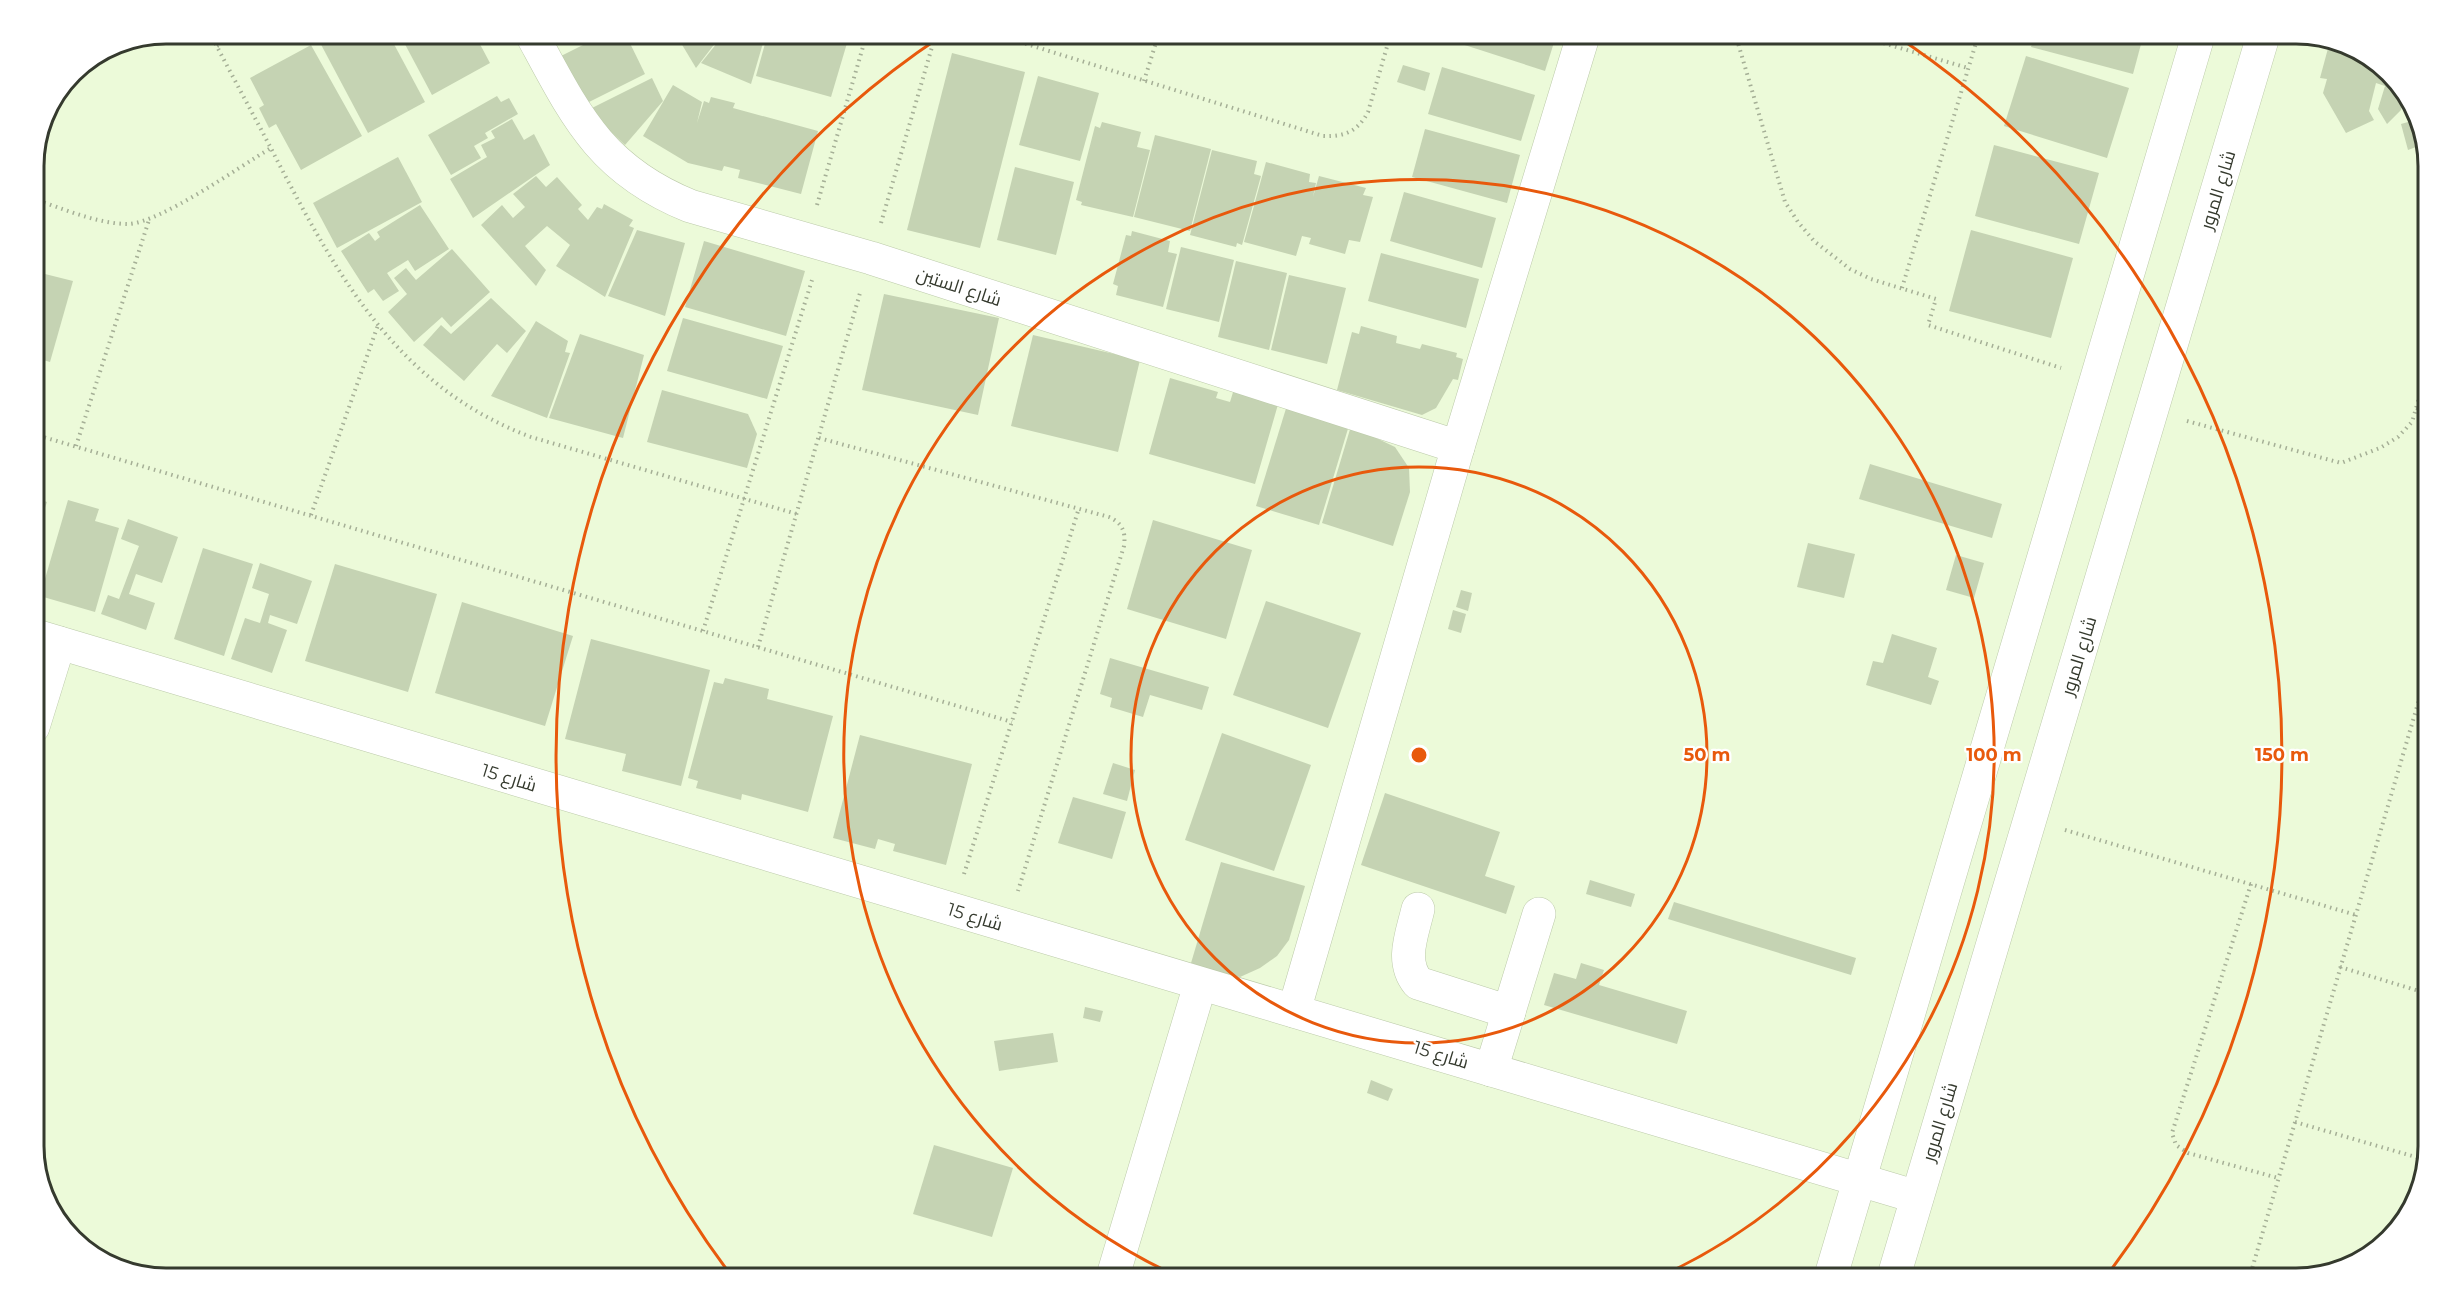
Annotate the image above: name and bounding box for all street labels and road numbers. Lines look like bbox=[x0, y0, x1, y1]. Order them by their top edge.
street label: شارع المرور bbox=[2195, 148, 2241, 233]
street label: شارع الستين bbox=[913, 263, 1004, 312]
street label: شارع المرور bbox=[2056, 614, 2102, 699]
street label: شارع 15 bbox=[479, 759, 539, 798]
street label: شارع 15 bbox=[945, 898, 1005, 937]
street label: شارع 15 bbox=[1411, 1036, 1471, 1075]
street label: شارع المرور bbox=[1917, 1080, 1963, 1165]

